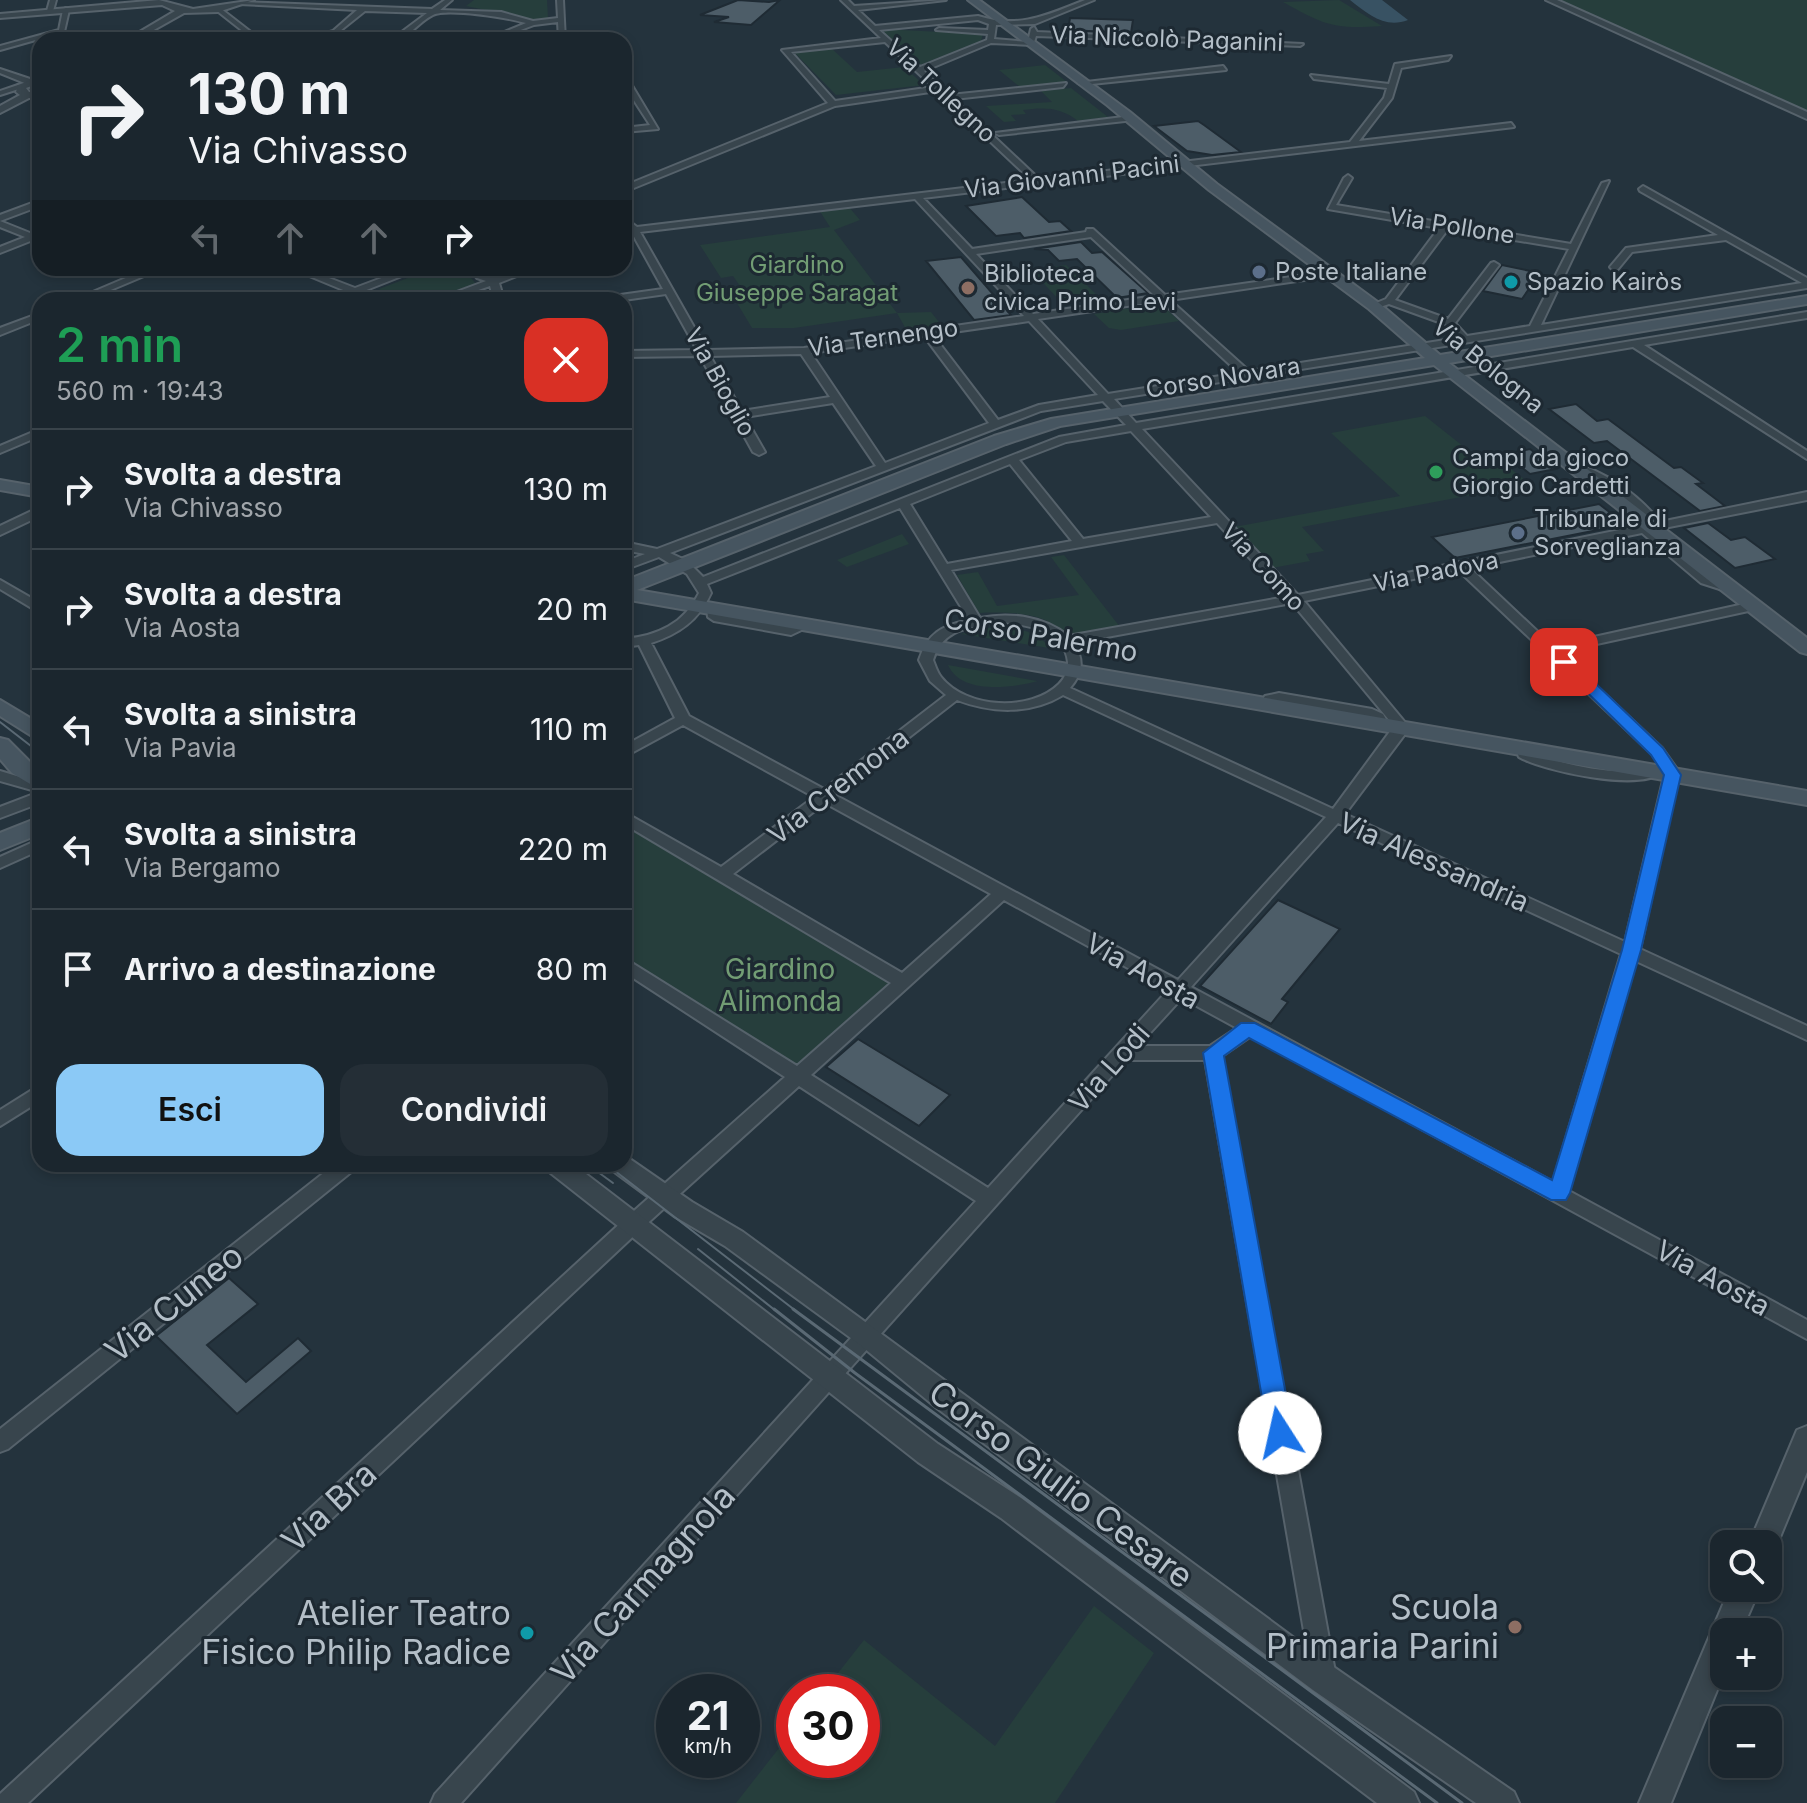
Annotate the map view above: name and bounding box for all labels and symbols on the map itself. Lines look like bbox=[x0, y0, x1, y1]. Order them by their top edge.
street label: Via Niccolò Paganini bbox=[1050, 20, 1284, 57]
street label: Via Tollegno bbox=[880, 32, 1002, 149]
street label: Via Giovanni Pacini bbox=[963, 149, 1181, 204]
street label: Via Pollone bbox=[1387, 201, 1517, 250]
park label: Giardino Giuseppe Saragat bbox=[696, 250, 898, 307]
place label: Poste Italiane bbox=[1275, 257, 1427, 286]
place label: Biblioteca civica Primo Levi bbox=[984, 259, 1176, 316]
marker: Poste Italiane bbox=[1250, 263, 1268, 281]
place label: Spazio Kairòs bbox=[1527, 267, 1682, 296]
marker: Spazio Kairòs bbox=[1502, 273, 1520, 291]
marker: Biblioteca civica Primo Levi bbox=[959, 279, 977, 297]
street label: Via Bologna bbox=[1427, 312, 1550, 419]
street label: Via Ternengo bbox=[806, 313, 960, 362]
street label: Via Bioglio bbox=[679, 323, 762, 441]
street label: Corso Novara bbox=[1144, 351, 1302, 404]
place label: Campi da gioco Giorgio Cardetti bbox=[1452, 443, 1630, 500]
marker: Campi da gioco Giorgio Cardetti bbox=[1427, 463, 1445, 481]
place label: Tribunale di Sorveglianza bbox=[1534, 504, 1681, 561]
street label: Via Como bbox=[1215, 517, 1311, 617]
marker: Tribunale di Sorveglianza bbox=[1509, 524, 1527, 542]
street label: Via Padova bbox=[1371, 545, 1501, 598]
street label: Corso Palermo bbox=[941, 601, 1141, 669]
pin bbox=[1530, 628, 1598, 696]
street label: Via Cremona bbox=[760, 720, 916, 852]
street label: Via Alessandria bbox=[1334, 805, 1534, 919]
street label: Via Aosta bbox=[1080, 926, 1206, 1016]
park label: Giardino Alimonda bbox=[718, 952, 842, 1018]
street label: Via Lodi bbox=[1061, 1017, 1157, 1119]
street label: Via Aosta bbox=[1650, 1233, 1776, 1323]
street label: Via Cuneo bbox=[96, 1235, 251, 1371]
street label: Corso Giulio Cesare bbox=[921, 1371, 1201, 1596]
position arrow bbox=[1238, 1391, 1322, 1475]
street label: Via Bra bbox=[273, 1453, 385, 1561]
street label: Via Carmagnola bbox=[542, 1475, 743, 1692]
place label: Scuola Primaria Parini bbox=[1266, 1586, 1499, 1666]
place label: Atelier Teatro Fisico Philip Radice bbox=[201, 1592, 511, 1672]
marker: Scuola Primaria Parini bbox=[1506, 1618, 1524, 1636]
marker: Atelier Teatro Fisico Philip Radice bbox=[518, 1624, 536, 1642]
speed limit sign: 30 bbox=[776, 1674, 880, 1778]

